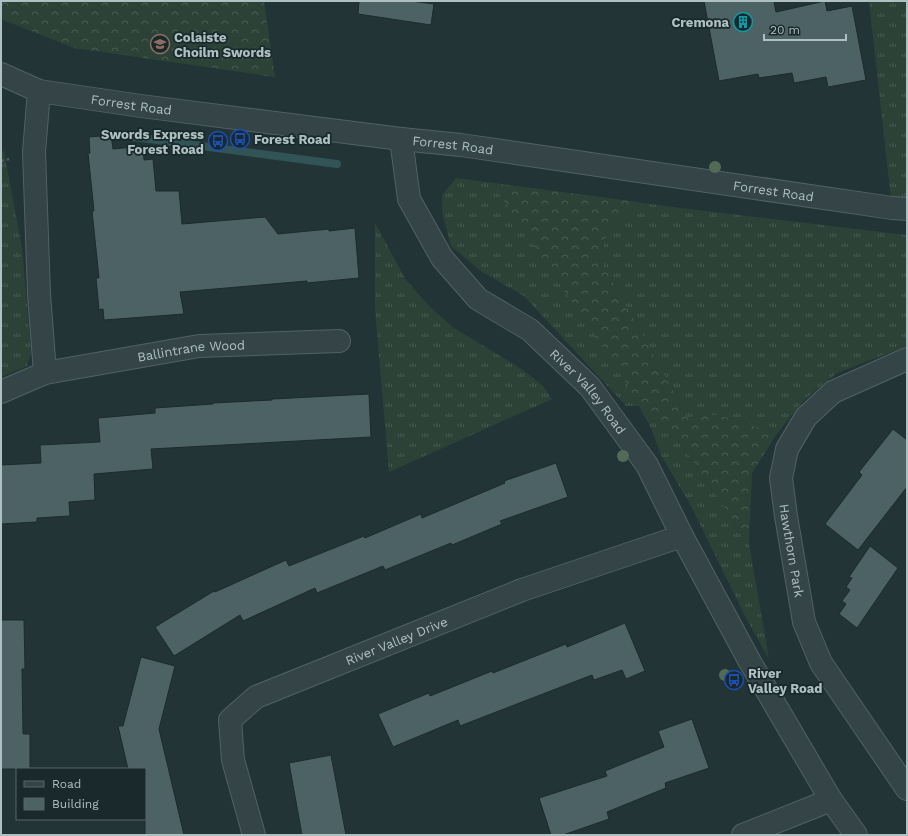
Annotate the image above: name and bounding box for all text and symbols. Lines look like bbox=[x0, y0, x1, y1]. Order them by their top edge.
building icon: Cremona bbox=[732, 11, 754, 33]
place label: Cremona bbox=[672, 15, 729, 30]
scale bar bbox=[764, 16, 846, 42]
text: 20 m bbox=[770, 23, 800, 37]
place label: Colaiste Choilm Swords bbox=[174, 30, 271, 60]
school or university icon: Colaiste Choilm Swords bbox=[149, 33, 171, 55]
street label: Forrest Road bbox=[90, 92, 173, 118]
place label: Swords Express Forest Road bbox=[101, 127, 204, 157]
bus stop icon: Forest Road bbox=[229, 128, 251, 150]
bus stop icon: Swords Express Forest Road bbox=[207, 130, 229, 152]
place label: Forest Road bbox=[254, 132, 331, 147]
street label: Forrest Road bbox=[412, 133, 494, 158]
street label: Forrest Road bbox=[732, 178, 815, 204]
street label: Ballintrane Wood bbox=[136, 337, 245, 365]
street label: River Valley Road bbox=[547, 346, 629, 437]
street label: Hawthorn Park bbox=[776, 503, 807, 599]
street label: River Valley Drive bbox=[343, 614, 450, 668]
place label: River Valley Road bbox=[748, 666, 822, 696]
bus stop icon: River Valley Road bbox=[723, 669, 745, 691]
legend bbox=[16, 768, 146, 820]
text: Road bbox=[52, 777, 81, 791]
text: Building bbox=[52, 797, 99, 811]

